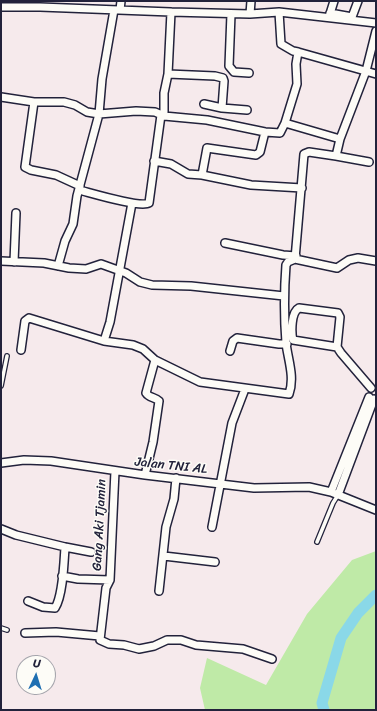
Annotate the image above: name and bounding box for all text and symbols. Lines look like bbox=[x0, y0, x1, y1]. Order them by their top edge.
street label: Jalan TNI AL bbox=[134, 454, 208, 478]
street label: Gang Aki Tjamin bbox=[90, 479, 110, 571]
text: U bbox=[32, 654, 41, 673]
north arrow bbox=[16, 655, 56, 695]

